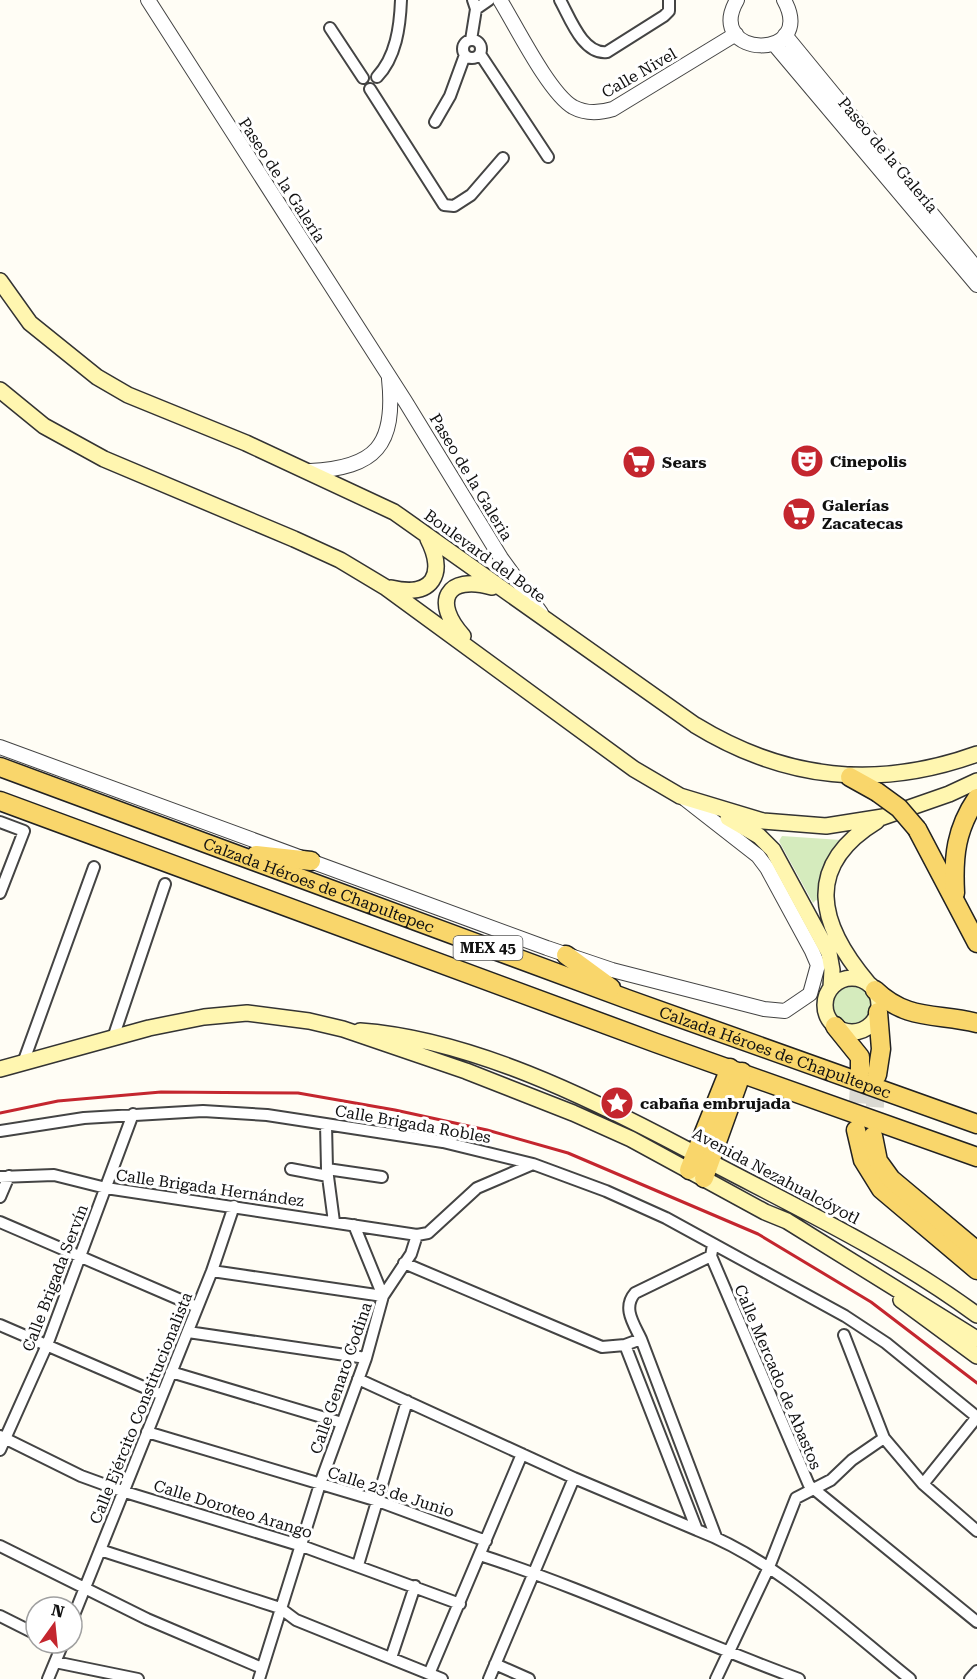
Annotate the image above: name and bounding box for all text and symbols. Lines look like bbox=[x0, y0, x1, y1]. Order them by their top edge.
street label: Calle Nivel bbox=[598, 44, 680, 102]
street label: Paseo de la Galería bbox=[834, 93, 942, 217]
street label: Paseo de la Galería bbox=[235, 114, 330, 246]
street label: Paseo de la Galeria bbox=[426, 410, 517, 544]
theatre icon: Cinepolis bbox=[789, 443, 825, 479]
supermarket icon: Sears bbox=[621, 444, 657, 480]
place label: Cinepolis bbox=[830, 452, 907, 471]
place label: Sears bbox=[662, 453, 707, 472]
supermarket icon: Galerías Zacatecas bbox=[781, 496, 817, 532]
place label: Galerías Zacatecas bbox=[822, 496, 903, 533]
street label: Boulevard del Bote bbox=[421, 506, 550, 607]
street label: Calzada Héroes de Chapultepec bbox=[201, 834, 437, 936]
road number: MEX 45 bbox=[454, 936, 522, 960]
street label: Calzada Héroes de Chapultepec bbox=[657, 1002, 894, 1102]
place icon: cabaña embrujada bbox=[599, 1085, 635, 1121]
place label: cabaña embrujada bbox=[640, 1094, 791, 1113]
street label: Calle Brigada Robles bbox=[334, 1101, 493, 1147]
street label: Avenida Nezahualcóyotl bbox=[689, 1124, 863, 1228]
street label: Calle Brigada Hernández bbox=[115, 1165, 306, 1211]
street label: Calle Brigada Servín bbox=[18, 1202, 92, 1354]
street label: Calle Mercado de Abastos bbox=[730, 1282, 826, 1473]
street label: Calle Ejército Constitucionalista bbox=[86, 1289, 196, 1527]
street label: Calle Genaro Codina bbox=[306, 1299, 376, 1456]
street label: Calle 23 de Junio bbox=[325, 1463, 457, 1521]
street label: Calle Doroteo Arango bbox=[151, 1476, 315, 1542]
north arrow bbox=[24, 1595, 84, 1655]
text: N bbox=[49, 1600, 66, 1622]

